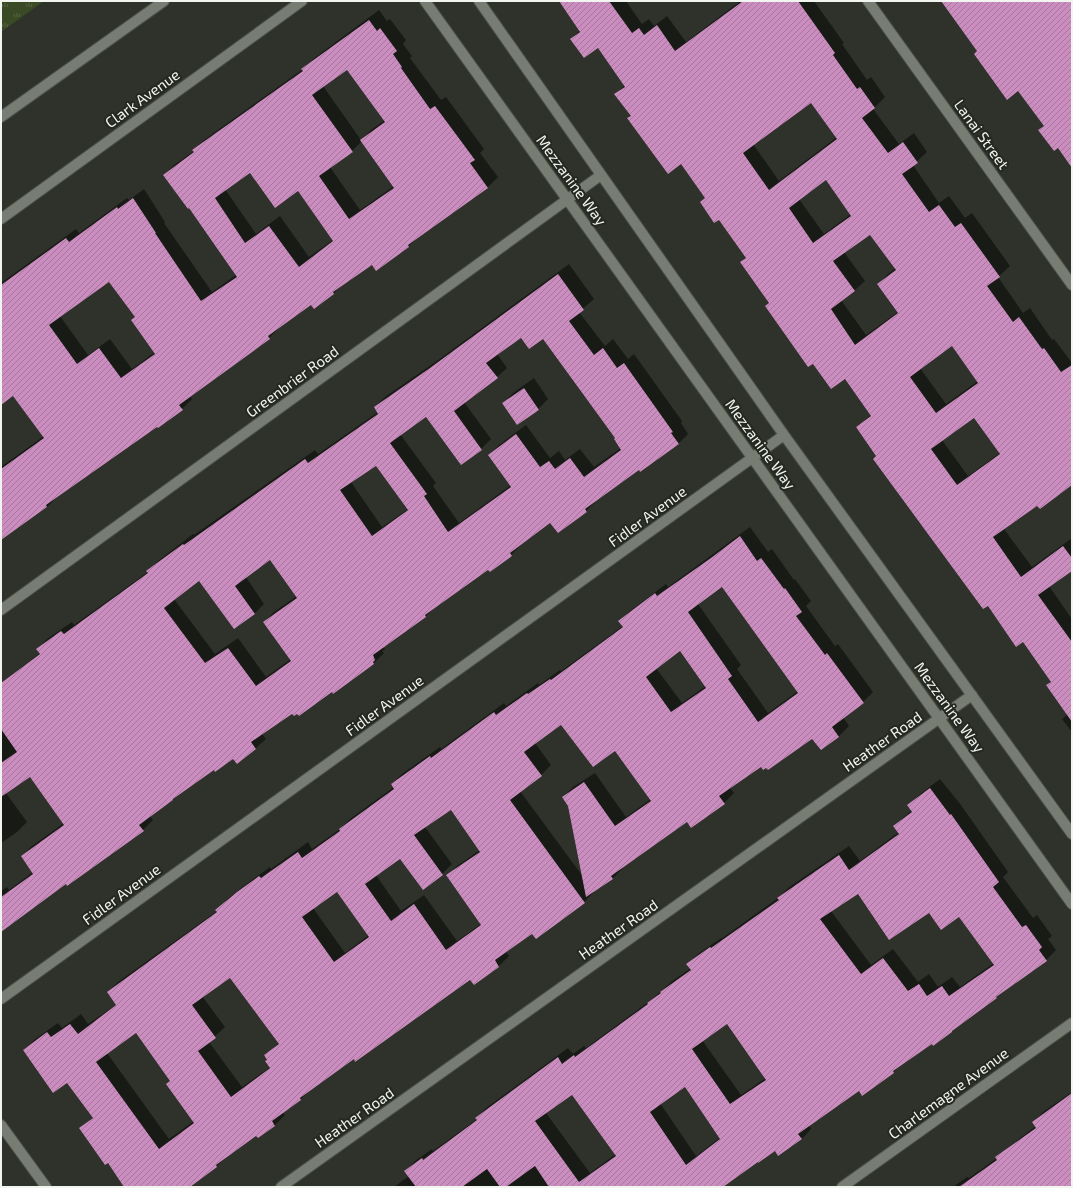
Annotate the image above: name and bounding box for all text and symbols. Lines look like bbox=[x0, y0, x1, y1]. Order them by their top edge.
street label: Clark Avenue bbox=[101, 65, 183, 131]
street label: Lanai Street bbox=[951, 96, 1013, 173]
street label: Mezzanine Way bbox=[533, 131, 611, 229]
street label: Greenbrier Road bbox=[242, 341, 342, 421]
street label: Mezzanine Way bbox=[722, 395, 800, 493]
street label: Fidler Avenue bbox=[605, 482, 689, 550]
street label: Mezzanine Way bbox=[911, 658, 989, 756]
street label: Fidler Avenue bbox=[342, 671, 426, 739]
street label: Heather Road bbox=[839, 707, 925, 775]
street label: Fidler Avenue bbox=[79, 860, 163, 928]
street label: Heather Road bbox=[575, 895, 661, 963]
street label: Charlemagne Avenue bbox=[885, 1043, 1011, 1143]
street label: Heather Road bbox=[311, 1083, 397, 1151]

